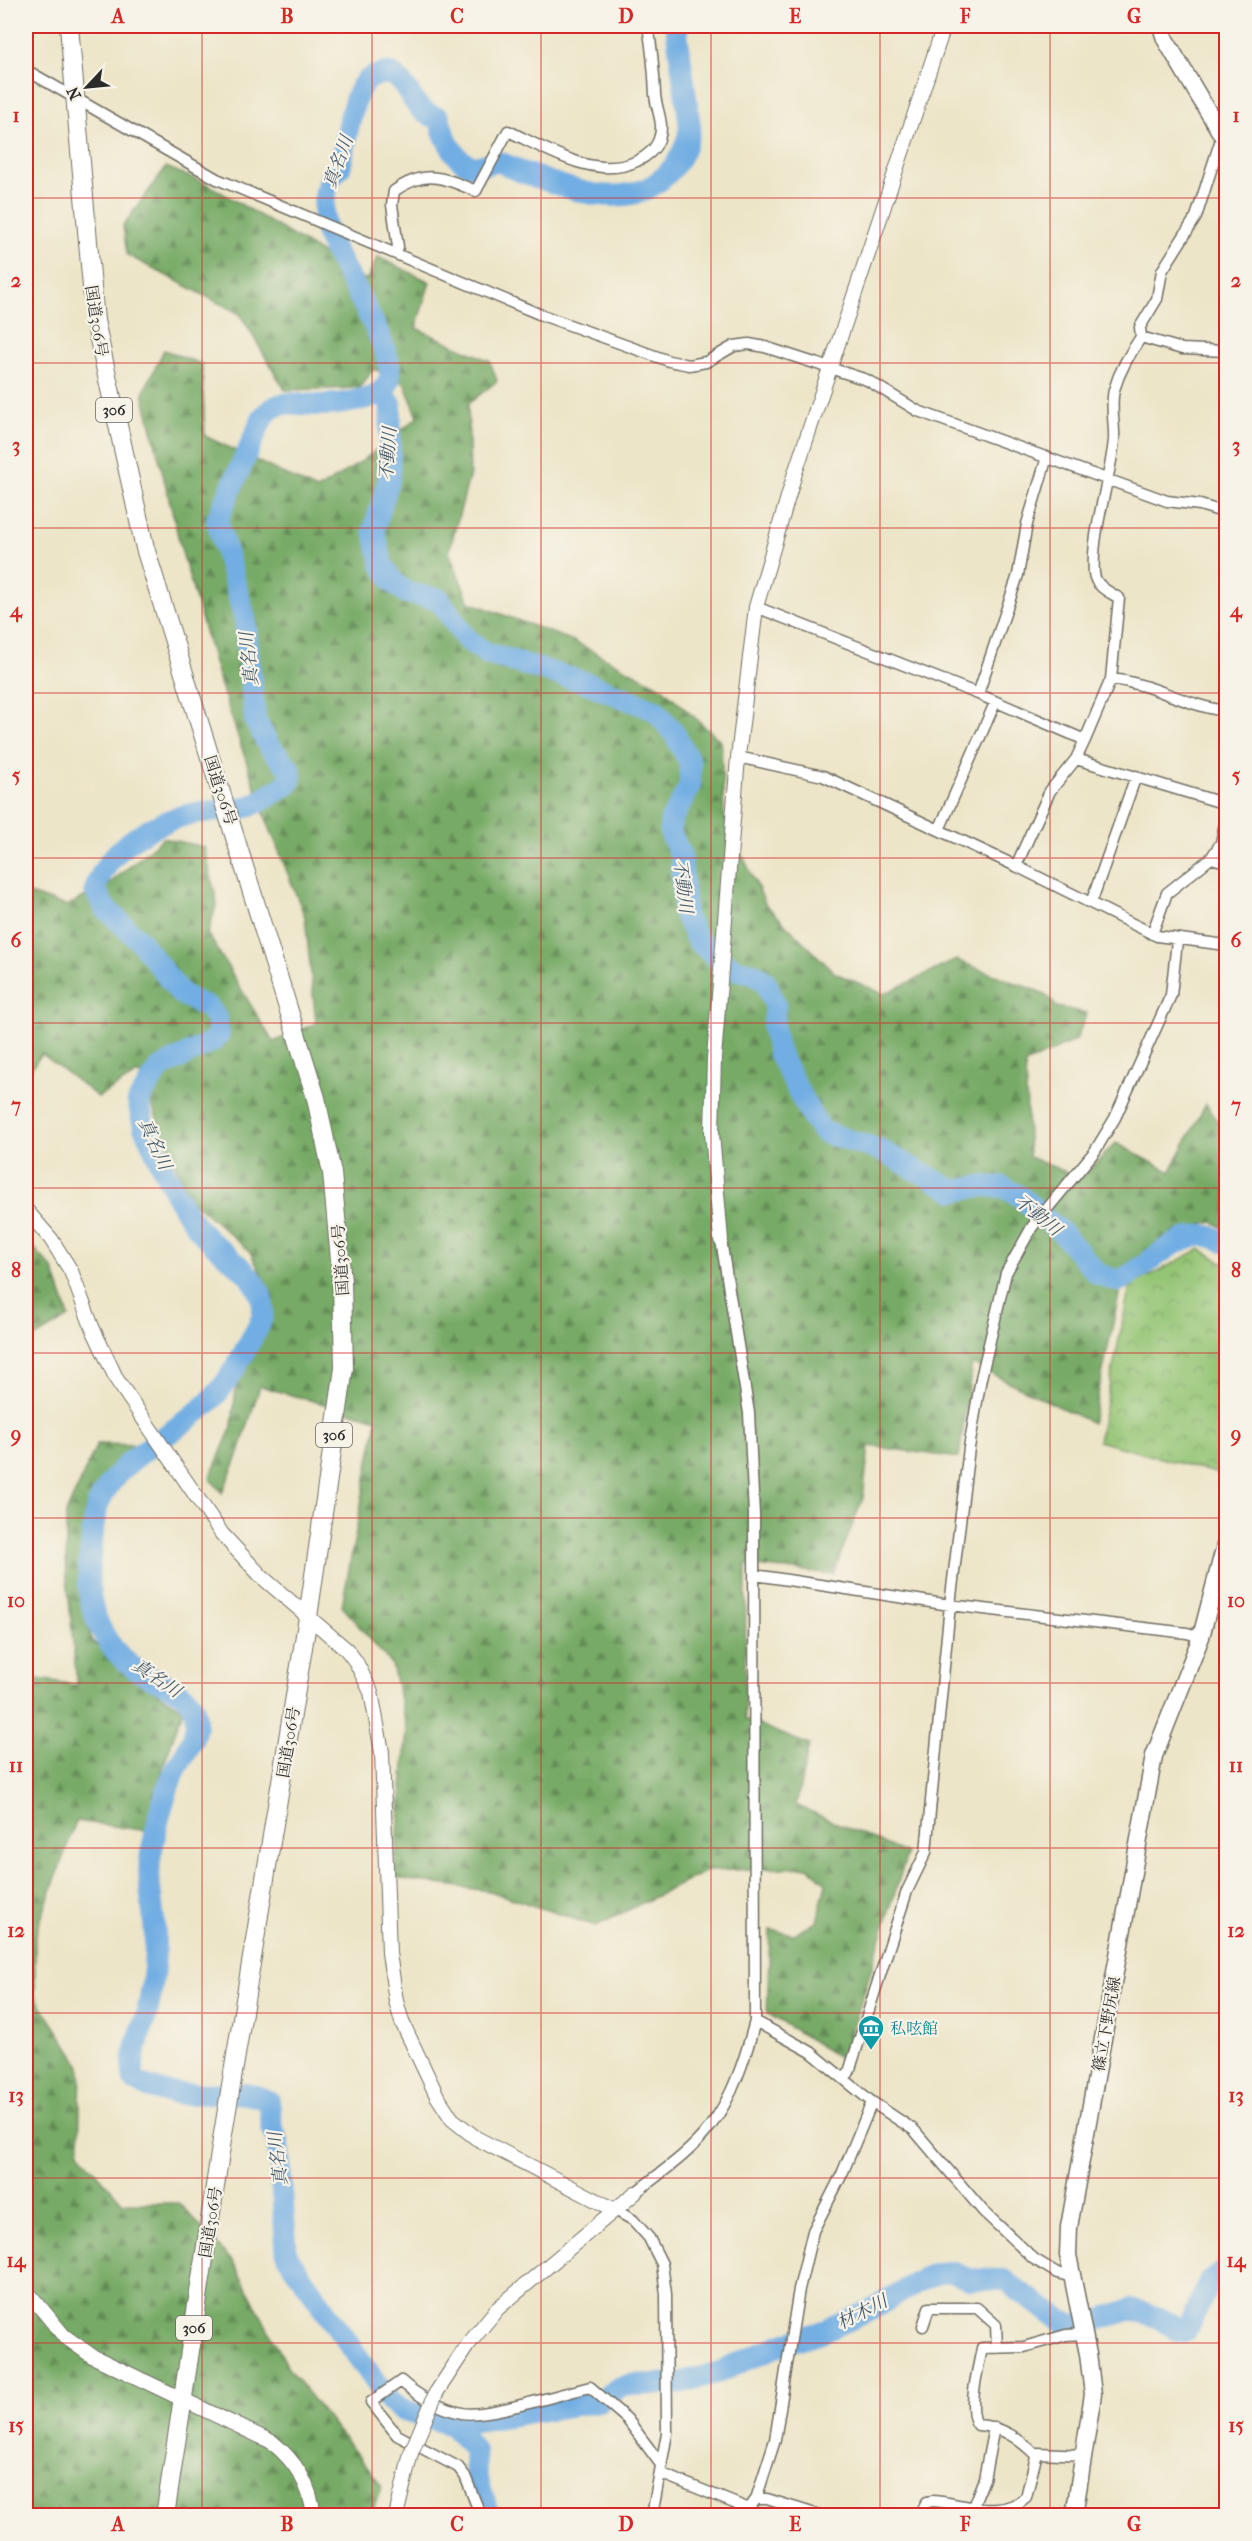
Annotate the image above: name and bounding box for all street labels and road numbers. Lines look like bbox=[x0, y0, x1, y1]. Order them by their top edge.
street label: 国道306号 bbox=[81, 284, 112, 358]
road number: 306 bbox=[96, 398, 132, 422]
street label: 国道306号 bbox=[200, 753, 241, 827]
street label: 国道306号 bbox=[329, 1223, 352, 1297]
road number: 306 bbox=[316, 1423, 352, 1447]
street label: 国道306号 bbox=[273, 1705, 304, 1779]
street label: 篠立下野尻線 bbox=[1089, 1975, 1124, 2073]
street label: 国道306号 bbox=[195, 2185, 226, 2259]
road number: 306 bbox=[176, 2316, 212, 2340]

